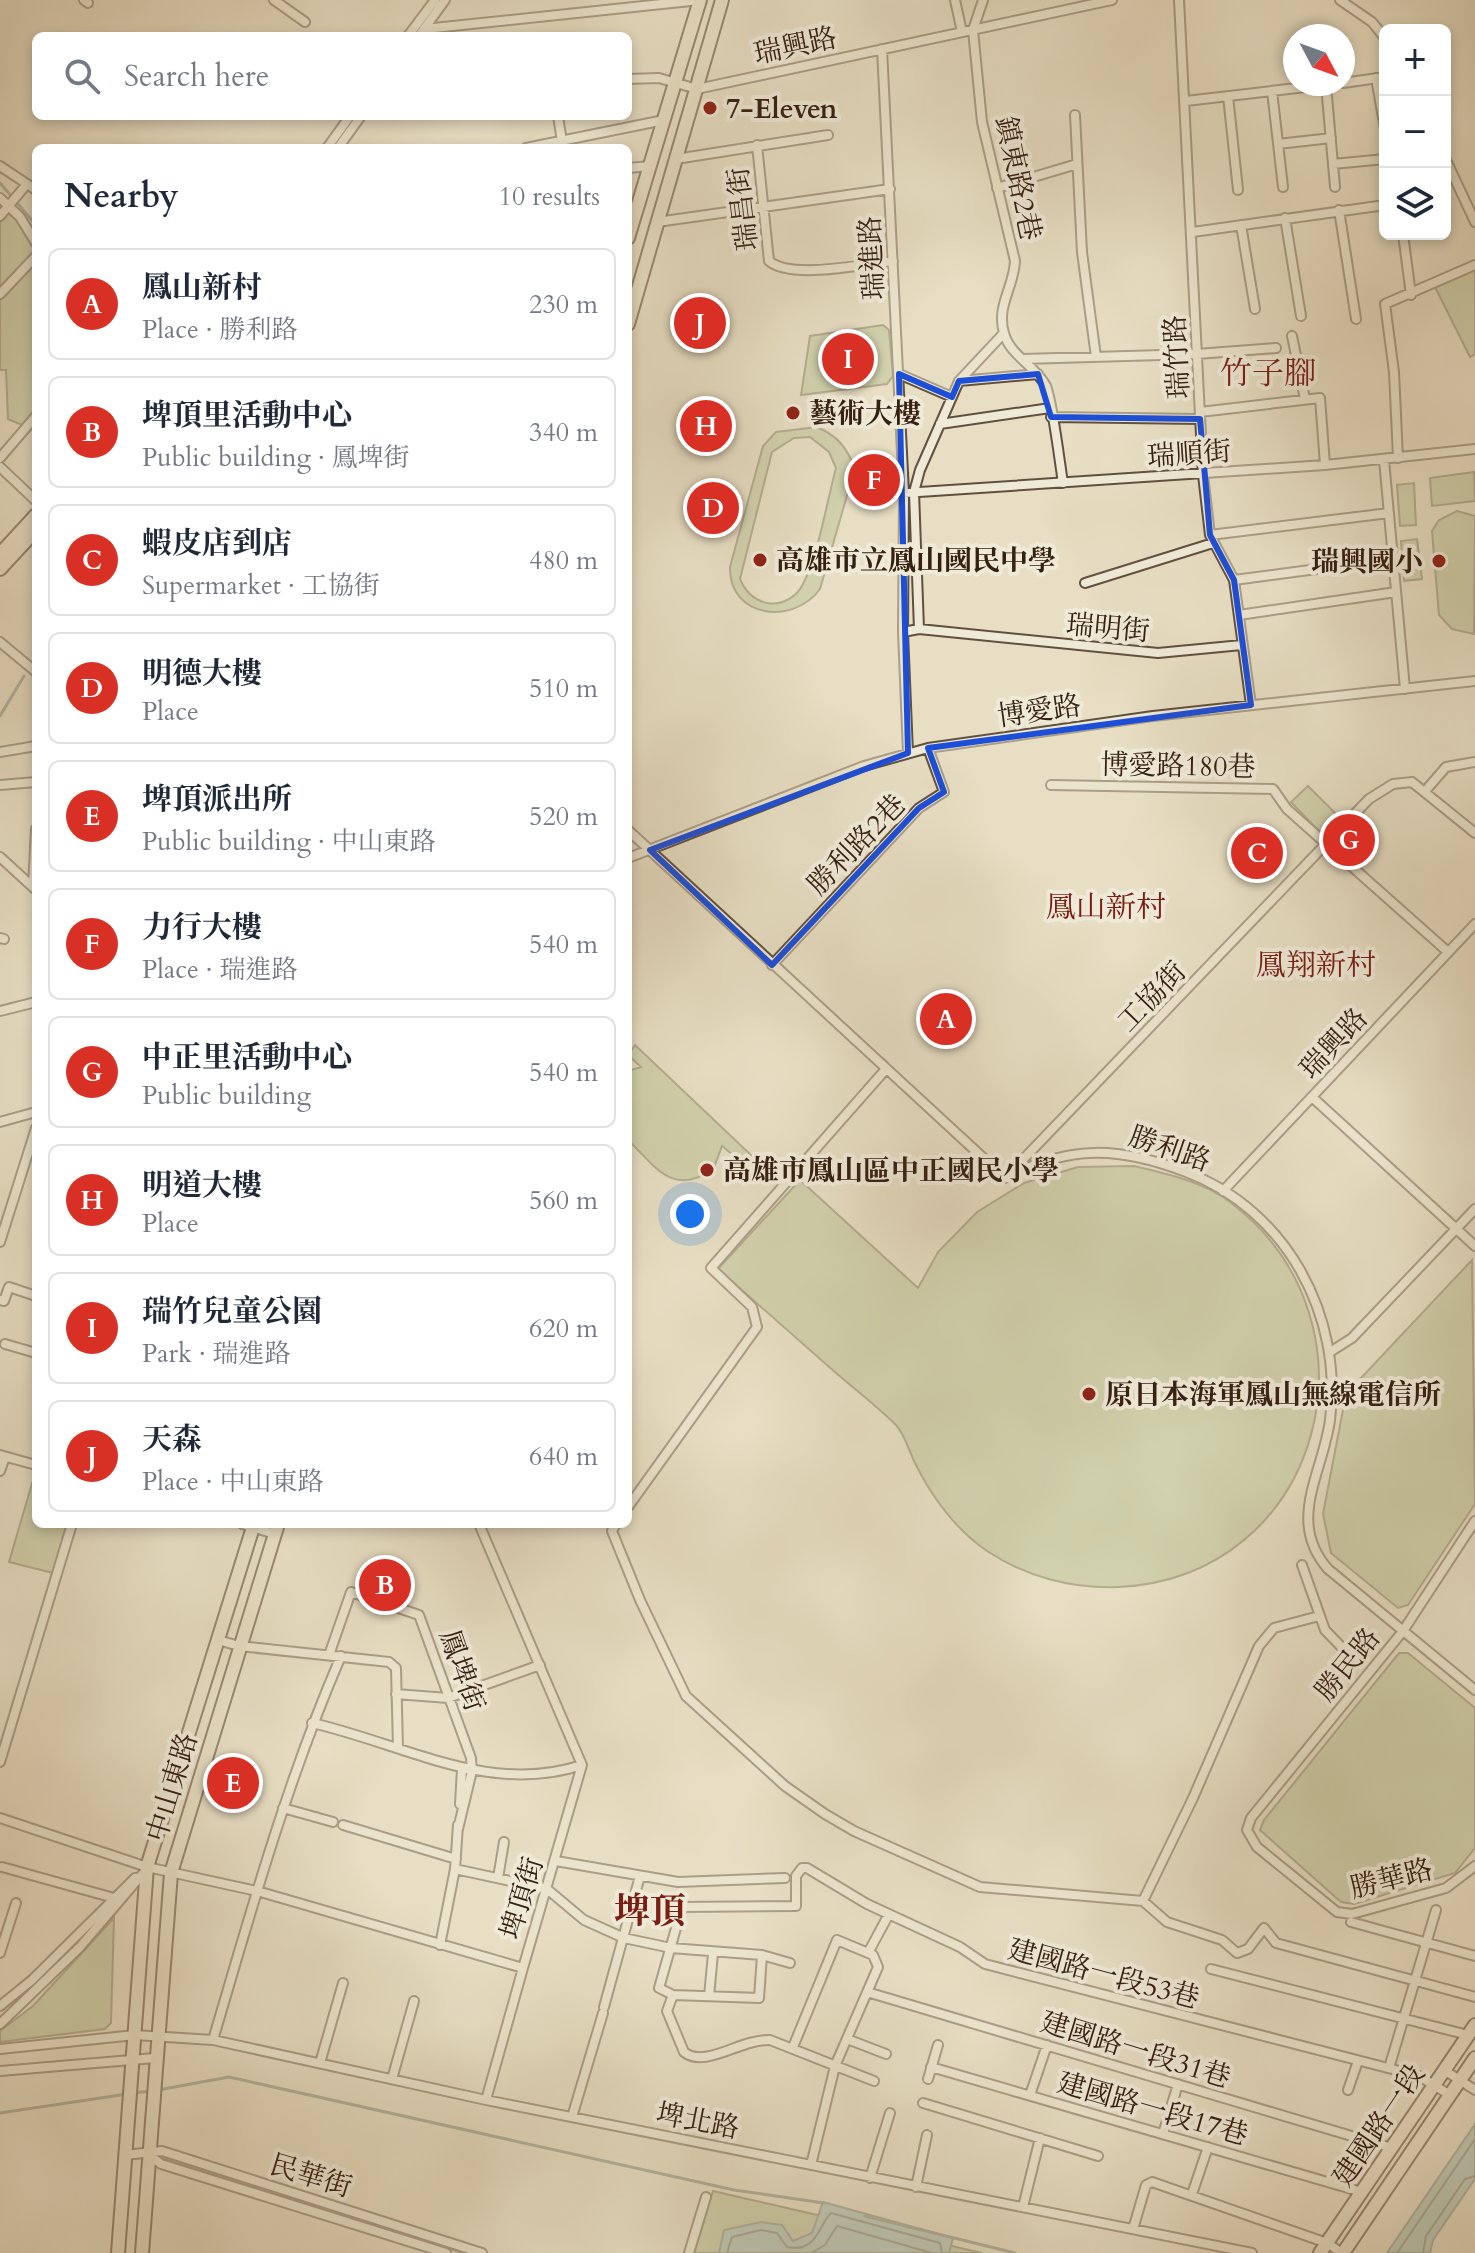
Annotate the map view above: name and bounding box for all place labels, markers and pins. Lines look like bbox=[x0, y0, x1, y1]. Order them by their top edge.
place label: 7-Eleven bbox=[726, 90, 837, 128]
marker: 7-Eleven bbox=[701, 99, 719, 117]
pin: J bbox=[674, 293, 726, 353]
pin: I bbox=[822, 329, 874, 389]
place label: 藝術大樓 bbox=[809, 395, 921, 433]
pin: H bbox=[680, 396, 732, 456]
marker: 藝術大樓 bbox=[784, 404, 802, 422]
pin: F bbox=[848, 450, 900, 510]
pin: D bbox=[687, 478, 739, 538]
place label: 高雄市立鳳山國民中學 bbox=[776, 542, 1056, 580]
place label: 瑞興國小 bbox=[1311, 543, 1423, 581]
marker: 高雄市立鳳山國民中學 bbox=[751, 551, 769, 569]
marker: 瑞興國小 bbox=[1430, 552, 1448, 570]
pin: G bbox=[1323, 810, 1375, 870]
pin: C bbox=[1231, 823, 1283, 883]
pin: A bbox=[920, 989, 972, 1049]
place label: 高雄市鳳山區中正國民小學 bbox=[723, 1152, 1059, 1190]
marker: 高雄市鳳山區中正國民小學 bbox=[698, 1161, 716, 1179]
place label: 原日本海軍鳳山無線電信所 bbox=[1105, 1376, 1441, 1414]
marker: 原日本海軍鳳山無線電信所 bbox=[1080, 1385, 1098, 1403]
pin: B bbox=[359, 1555, 411, 1615]
pin: E bbox=[207, 1753, 259, 1813]

